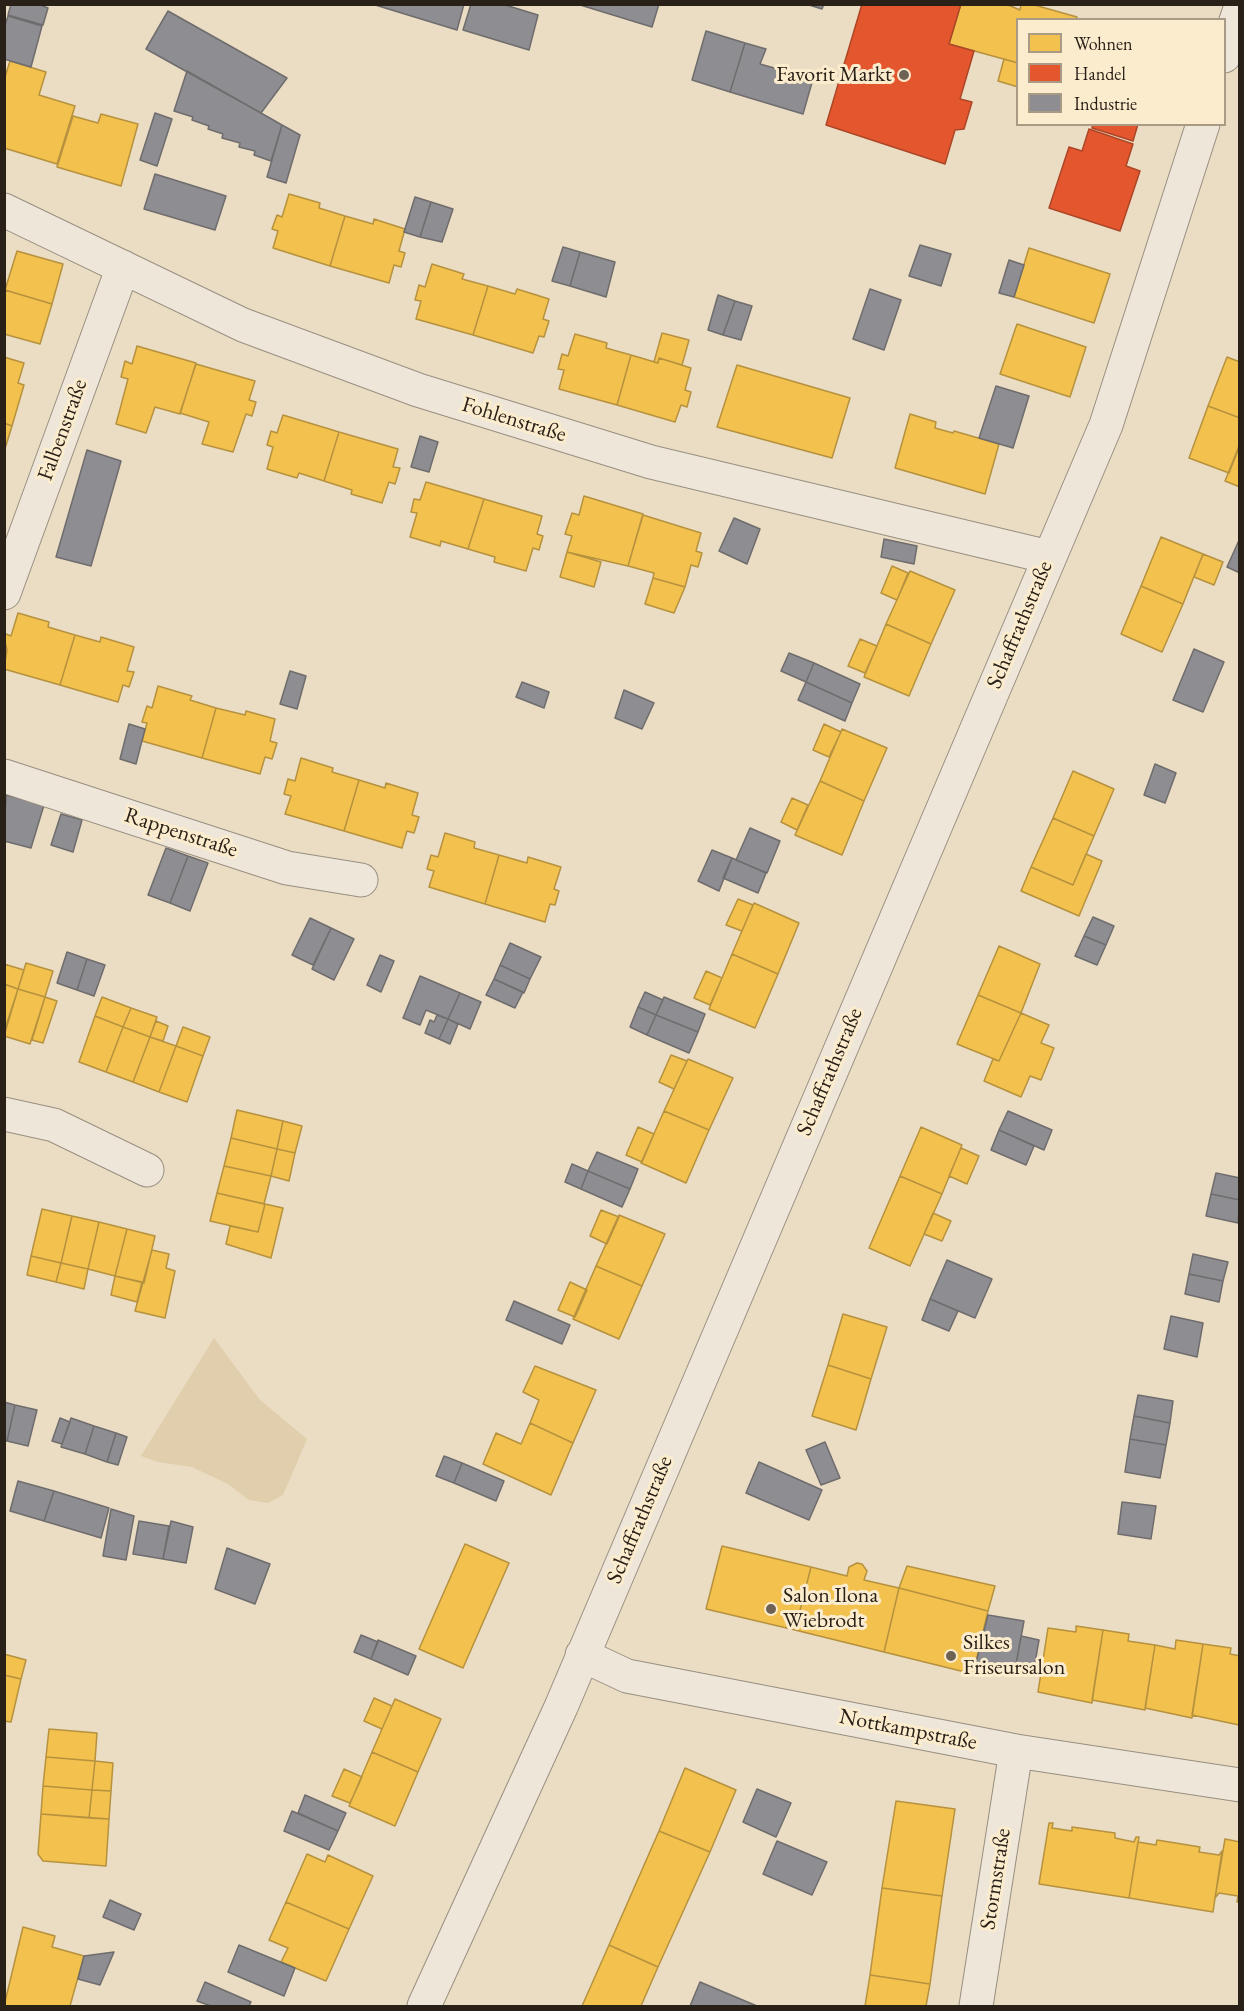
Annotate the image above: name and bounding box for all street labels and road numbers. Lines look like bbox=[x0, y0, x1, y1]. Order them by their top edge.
street label: Falbenstraße bbox=[32, 376, 94, 484]
street label: Fohlenstraße bbox=[459, 392, 569, 448]
street label: Schaffrathstraße bbox=[981, 557, 1059, 693]
street label: Rappenstraße bbox=[121, 802, 241, 864]
street label: Schaffrathstraße bbox=[791, 1004, 869, 1140]
street label: Schaffrathstraße bbox=[601, 1452, 679, 1588]
street label: Nottkampstraße bbox=[837, 1704, 979, 1756]
street label: Stormstraße bbox=[975, 1826, 1017, 1932]

